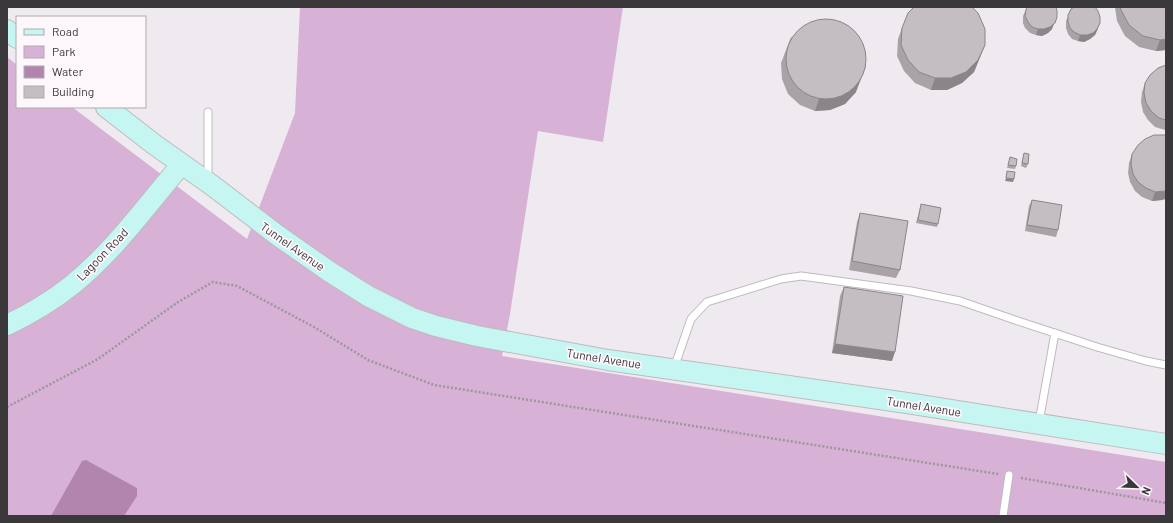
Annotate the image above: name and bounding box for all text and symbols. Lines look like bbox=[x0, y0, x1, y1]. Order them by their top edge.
legend bbox=[16, 16, 146, 108]
text: Road bbox=[52, 24, 79, 38]
text: Park bbox=[52, 44, 76, 58]
text: Water bbox=[52, 64, 84, 78]
text: Building bbox=[52, 84, 94, 98]
street label: Tunnel Avenue bbox=[258, 219, 328, 273]
street label: Lagoon Road bbox=[73, 225, 131, 283]
street label: Tunnel Avenue bbox=[566, 345, 642, 371]
street label: Tunnel Avenue bbox=[886, 393, 962, 419]
north arrow bbox=[1117, 467, 1157, 507]
text: N bbox=[1139, 485, 1154, 497]

